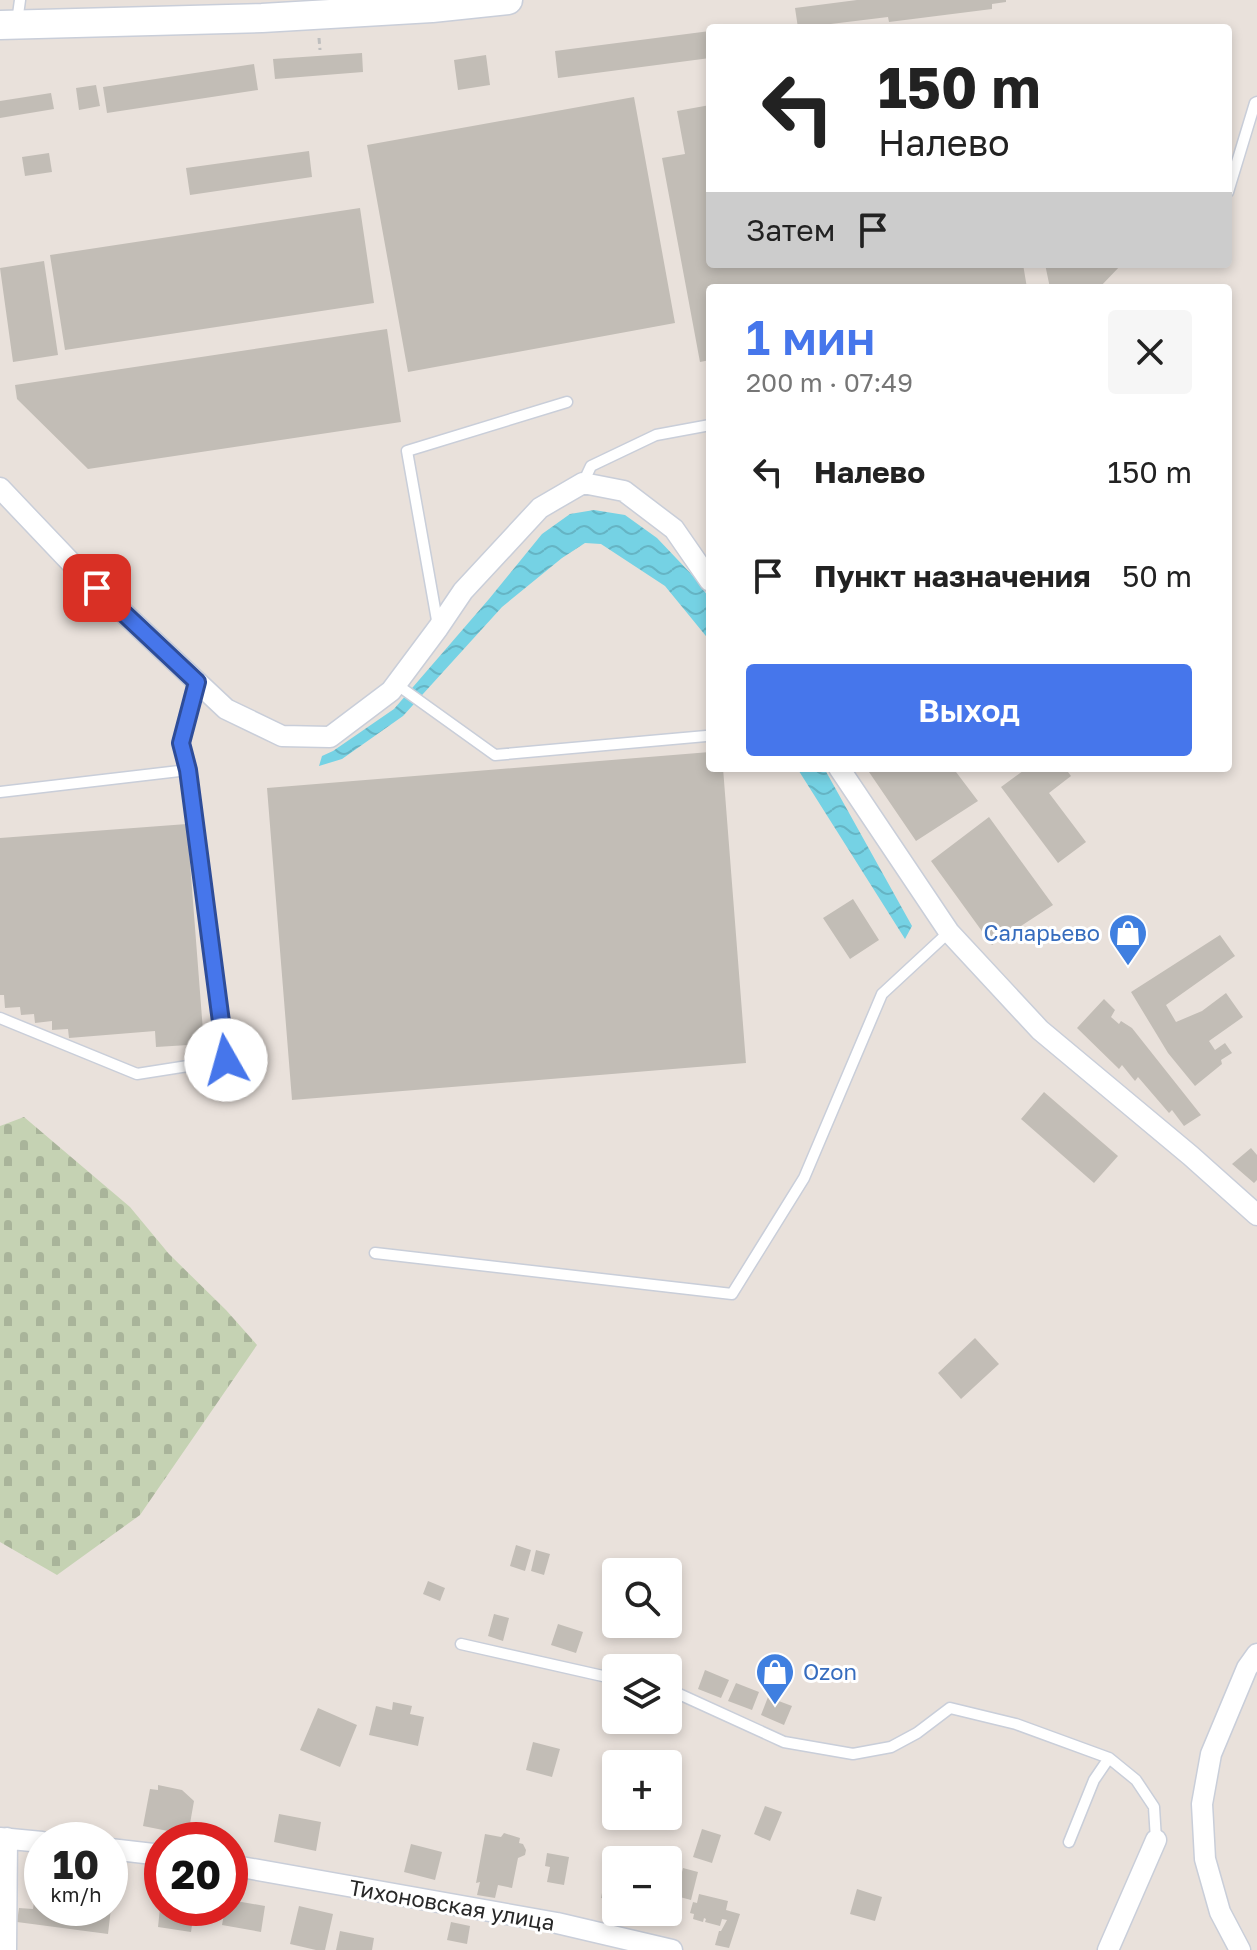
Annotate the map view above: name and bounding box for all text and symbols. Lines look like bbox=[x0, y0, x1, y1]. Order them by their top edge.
text: 150 m bbox=[878, 53, 1040, 120]
icon: left bbox=[746, 56, 850, 160]
text: Налево bbox=[878, 121, 1010, 164]
icon: arrive bbox=[851, 208, 895, 252]
text: Затем bbox=[746, 212, 835, 248]
text: 1 мин bbox=[746, 308, 875, 366]
button: close bbox=[1108, 310, 1192, 394]
text: 200 m · 07:49 bbox=[746, 367, 913, 398]
icon: left bbox=[746, 450, 790, 494]
text: Налево bbox=[814, 454, 925, 490]
text: 150 m bbox=[1107, 454, 1192, 490]
pin bbox=[63, 554, 131, 622]
icon: arrive bbox=[746, 554, 790, 598]
text: Пункт назначения bbox=[814, 558, 1091, 594]
text: 50 m bbox=[1122, 558, 1192, 594]
icon: arrive bbox=[75, 566, 119, 610]
button: Выход bbox=[746, 664, 1192, 756]
shop icon: Саларьево bbox=[1107, 912, 1149, 967]
place label: Саларьево bbox=[984, 919, 1100, 946]
position arrow bbox=[184, 1018, 268, 1102]
map controls bbox=[602, 1558, 682, 1926]
button: search bbox=[602, 1558, 682, 1638]
shop icon: Ozon bbox=[754, 1651, 796, 1706]
button: layers bbox=[602, 1654, 682, 1734]
place label: Ozon bbox=[803, 1658, 857, 1685]
button: + bbox=[602, 1750, 682, 1830]
speed limit sign: 20 bbox=[144, 1822, 248, 1926]
text: 10 bbox=[53, 1840, 99, 1888]
button: − bbox=[602, 1846, 682, 1926]
street label: Тихоновская улица bbox=[347, 1873, 557, 1936]
text: km/h bbox=[51, 1882, 101, 1906]

